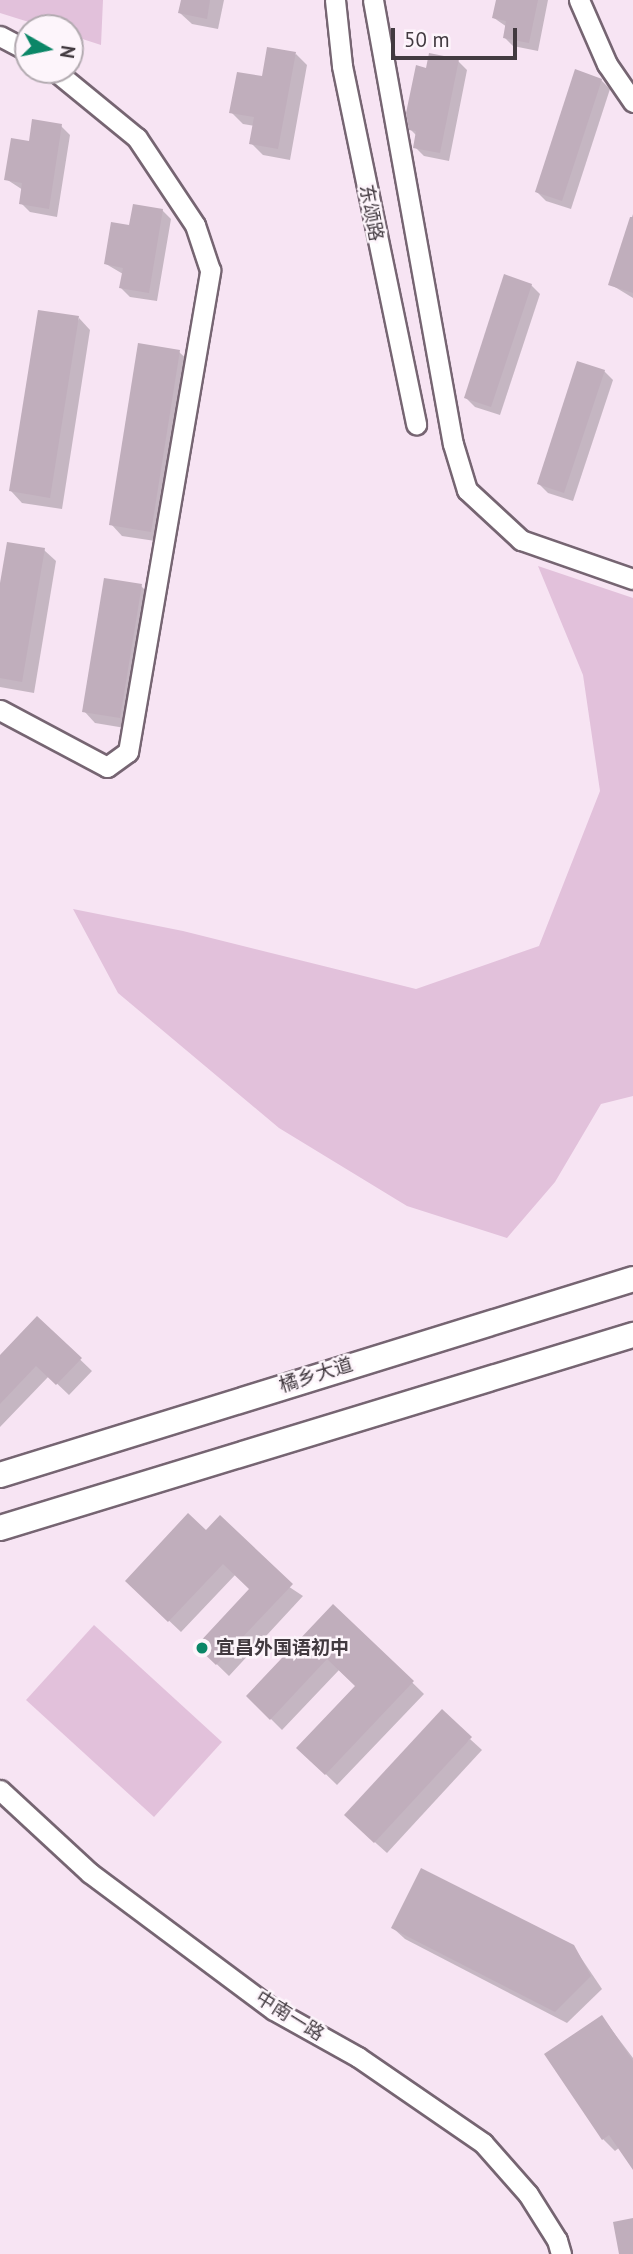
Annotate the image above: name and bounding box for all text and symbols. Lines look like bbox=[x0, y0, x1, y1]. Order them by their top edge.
north arrow bbox=[14, 14, 84, 84]
scale bar bbox=[395, 14, 521, 58]
text: 50 m bbox=[404, 26, 450, 53]
text: N bbox=[55, 44, 81, 60]
street label: 东颂路 bbox=[354, 183, 388, 243]
street label: 橘乡大道 bbox=[276, 1353, 356, 1397]
place label: 宜昌外国语初中 bbox=[216, 1637, 349, 1659]
marker: 宜昌外国语初中 bbox=[194, 1640, 210, 1656]
street label: 中南一路 bbox=[252, 1986, 328, 2046]

